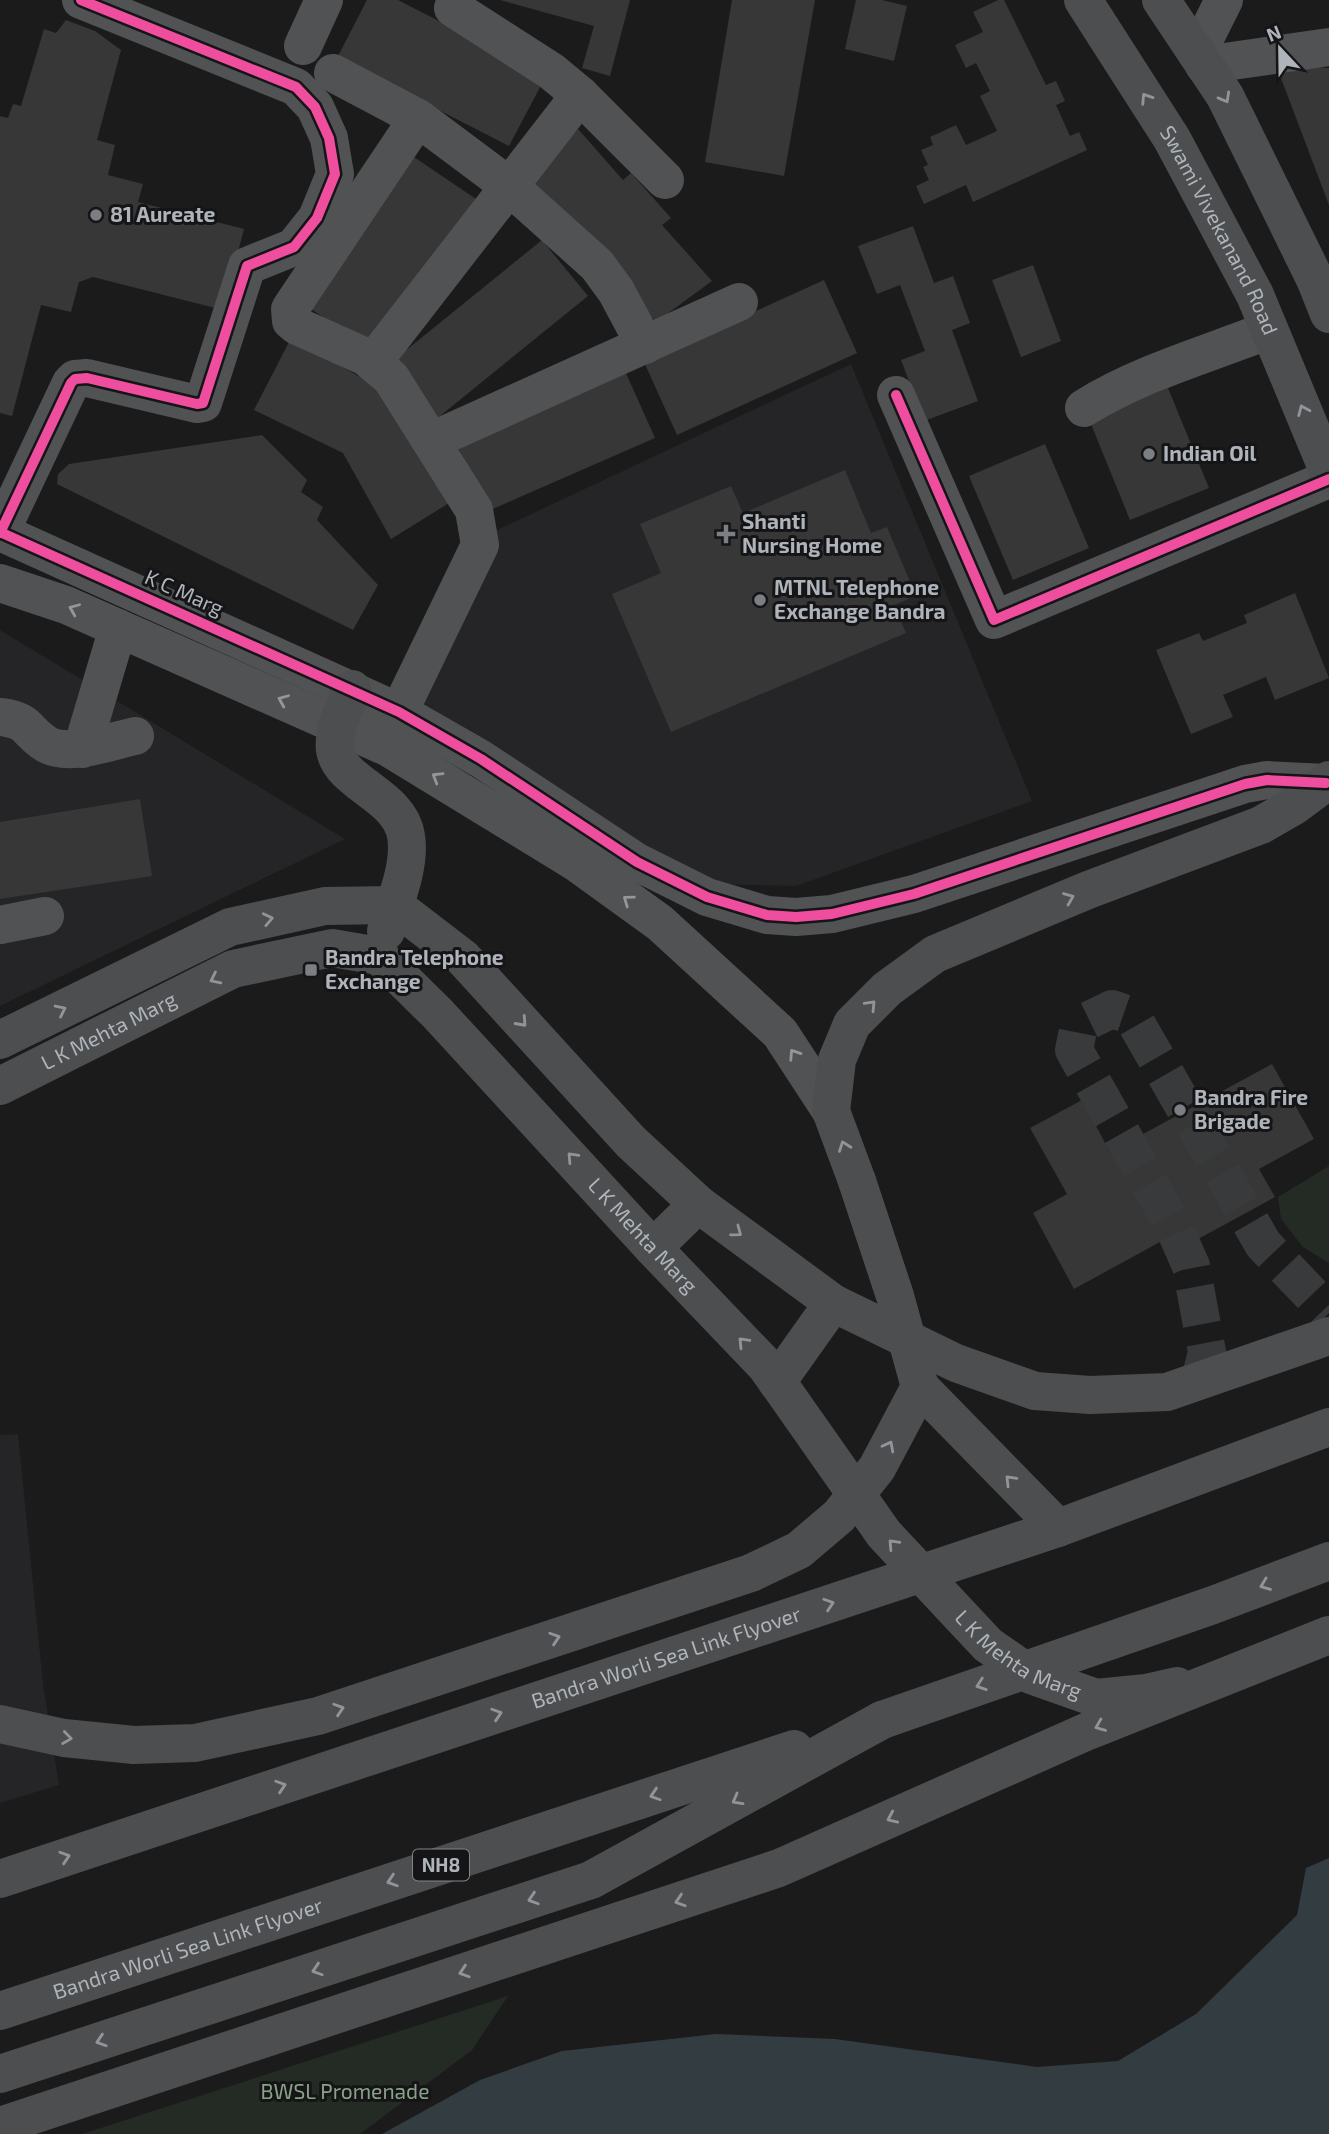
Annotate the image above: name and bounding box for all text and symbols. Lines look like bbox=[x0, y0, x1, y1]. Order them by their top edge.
north arrow bbox=[1245, 14, 1315, 84]
text: N bbox=[1263, 20, 1284, 46]
one-way arrow bbox=[1217, 91, 1230, 104]
one-way arrow bbox=[1142, 93, 1154, 106]
street label: Swami Vivekanand Road bbox=[1156, 121, 1284, 338]
place label: 81 Aureate bbox=[110, 201, 216, 226]
marker: 81 Aureate bbox=[88, 207, 104, 223]
one-way arrow bbox=[1297, 405, 1311, 417]
place label: Indian Oil bbox=[1163, 440, 1256, 465]
marker: Indian Oil bbox=[1141, 446, 1157, 462]
place label: Shanti Nursing Home bbox=[742, 508, 882, 557]
marker: Shanti Nursing Home bbox=[716, 524, 736, 544]
street label: K C Marg bbox=[141, 563, 228, 620]
place label: MTNL Telephone Exchange Bandra bbox=[774, 574, 946, 623]
marker: MTNL Telephone Exchange Bandra bbox=[752, 592, 768, 608]
one-way arrow bbox=[69, 603, 81, 617]
one-way arrow bbox=[278, 694, 290, 708]
one-way arrow bbox=[431, 773, 444, 786]
one-way arrow bbox=[1062, 893, 1074, 907]
one-way arrow bbox=[623, 896, 636, 908]
one-way arrow bbox=[262, 912, 274, 927]
place label: Bandra Telephone Exchange bbox=[325, 944, 504, 993]
marker: Bandra Telephone Exchange bbox=[303, 962, 319, 978]
one-way arrow bbox=[210, 970, 222, 984]
street label: L K Mehta Marg bbox=[37, 985, 180, 1074]
one-way arrow bbox=[862, 1000, 875, 1013]
one-way arrow bbox=[54, 1005, 66, 1019]
one-way arrow bbox=[514, 1014, 526, 1027]
one-way arrow bbox=[789, 1049, 802, 1062]
place label: Bandra Fire Brigade bbox=[1194, 1084, 1308, 1133]
marker: Bandra Fire Brigade bbox=[1172, 1102, 1188, 1118]
one-way arrow bbox=[838, 1141, 852, 1153]
one-way arrow bbox=[567, 1152, 580, 1165]
street label: L K Mehta Marg bbox=[584, 1172, 703, 1298]
one-way arrow bbox=[729, 1224, 741, 1237]
one-way arrow bbox=[738, 1337, 751, 1350]
one-way arrow bbox=[881, 1440, 895, 1453]
one-way arrow bbox=[1006, 1475, 1019, 1488]
one-way arrow bbox=[889, 1539, 902, 1552]
one-way arrow bbox=[1260, 1577, 1272, 1591]
one-way arrow bbox=[822, 1598, 835, 1612]
street label: Bandra Worli Sea Link Flyover bbox=[528, 1600, 804, 1713]
street label: L K Mehta Marg bbox=[951, 1604, 1086, 1703]
one-way arrow bbox=[548, 1631, 560, 1646]
one-way arrow bbox=[976, 1677, 988, 1691]
one-way arrow bbox=[332, 1703, 344, 1717]
one-way arrow bbox=[490, 1708, 502, 1722]
one-way arrow bbox=[1095, 1718, 1107, 1732]
one-way arrow bbox=[61, 1730, 73, 1745]
one-way arrow bbox=[274, 1779, 286, 1794]
one-way arrow bbox=[649, 1787, 661, 1801]
one-way arrow bbox=[732, 1792, 744, 1805]
one-way arrow bbox=[887, 1810, 899, 1824]
road number: NH8 bbox=[413, 1850, 469, 1881]
one-way arrow bbox=[58, 1851, 70, 1865]
one-way arrow bbox=[387, 1873, 399, 1888]
street label: Bandra Worli Sea Link Flyover bbox=[49, 1891, 326, 2004]
one-way arrow bbox=[528, 1891, 540, 1905]
one-way arrow bbox=[674, 1892, 686, 1907]
one-way arrow bbox=[311, 1962, 324, 1976]
one-way arrow bbox=[458, 1964, 471, 1978]
one-way arrow bbox=[95, 2032, 107, 2047]
park label: BWSL Promenade bbox=[261, 2078, 429, 2103]

